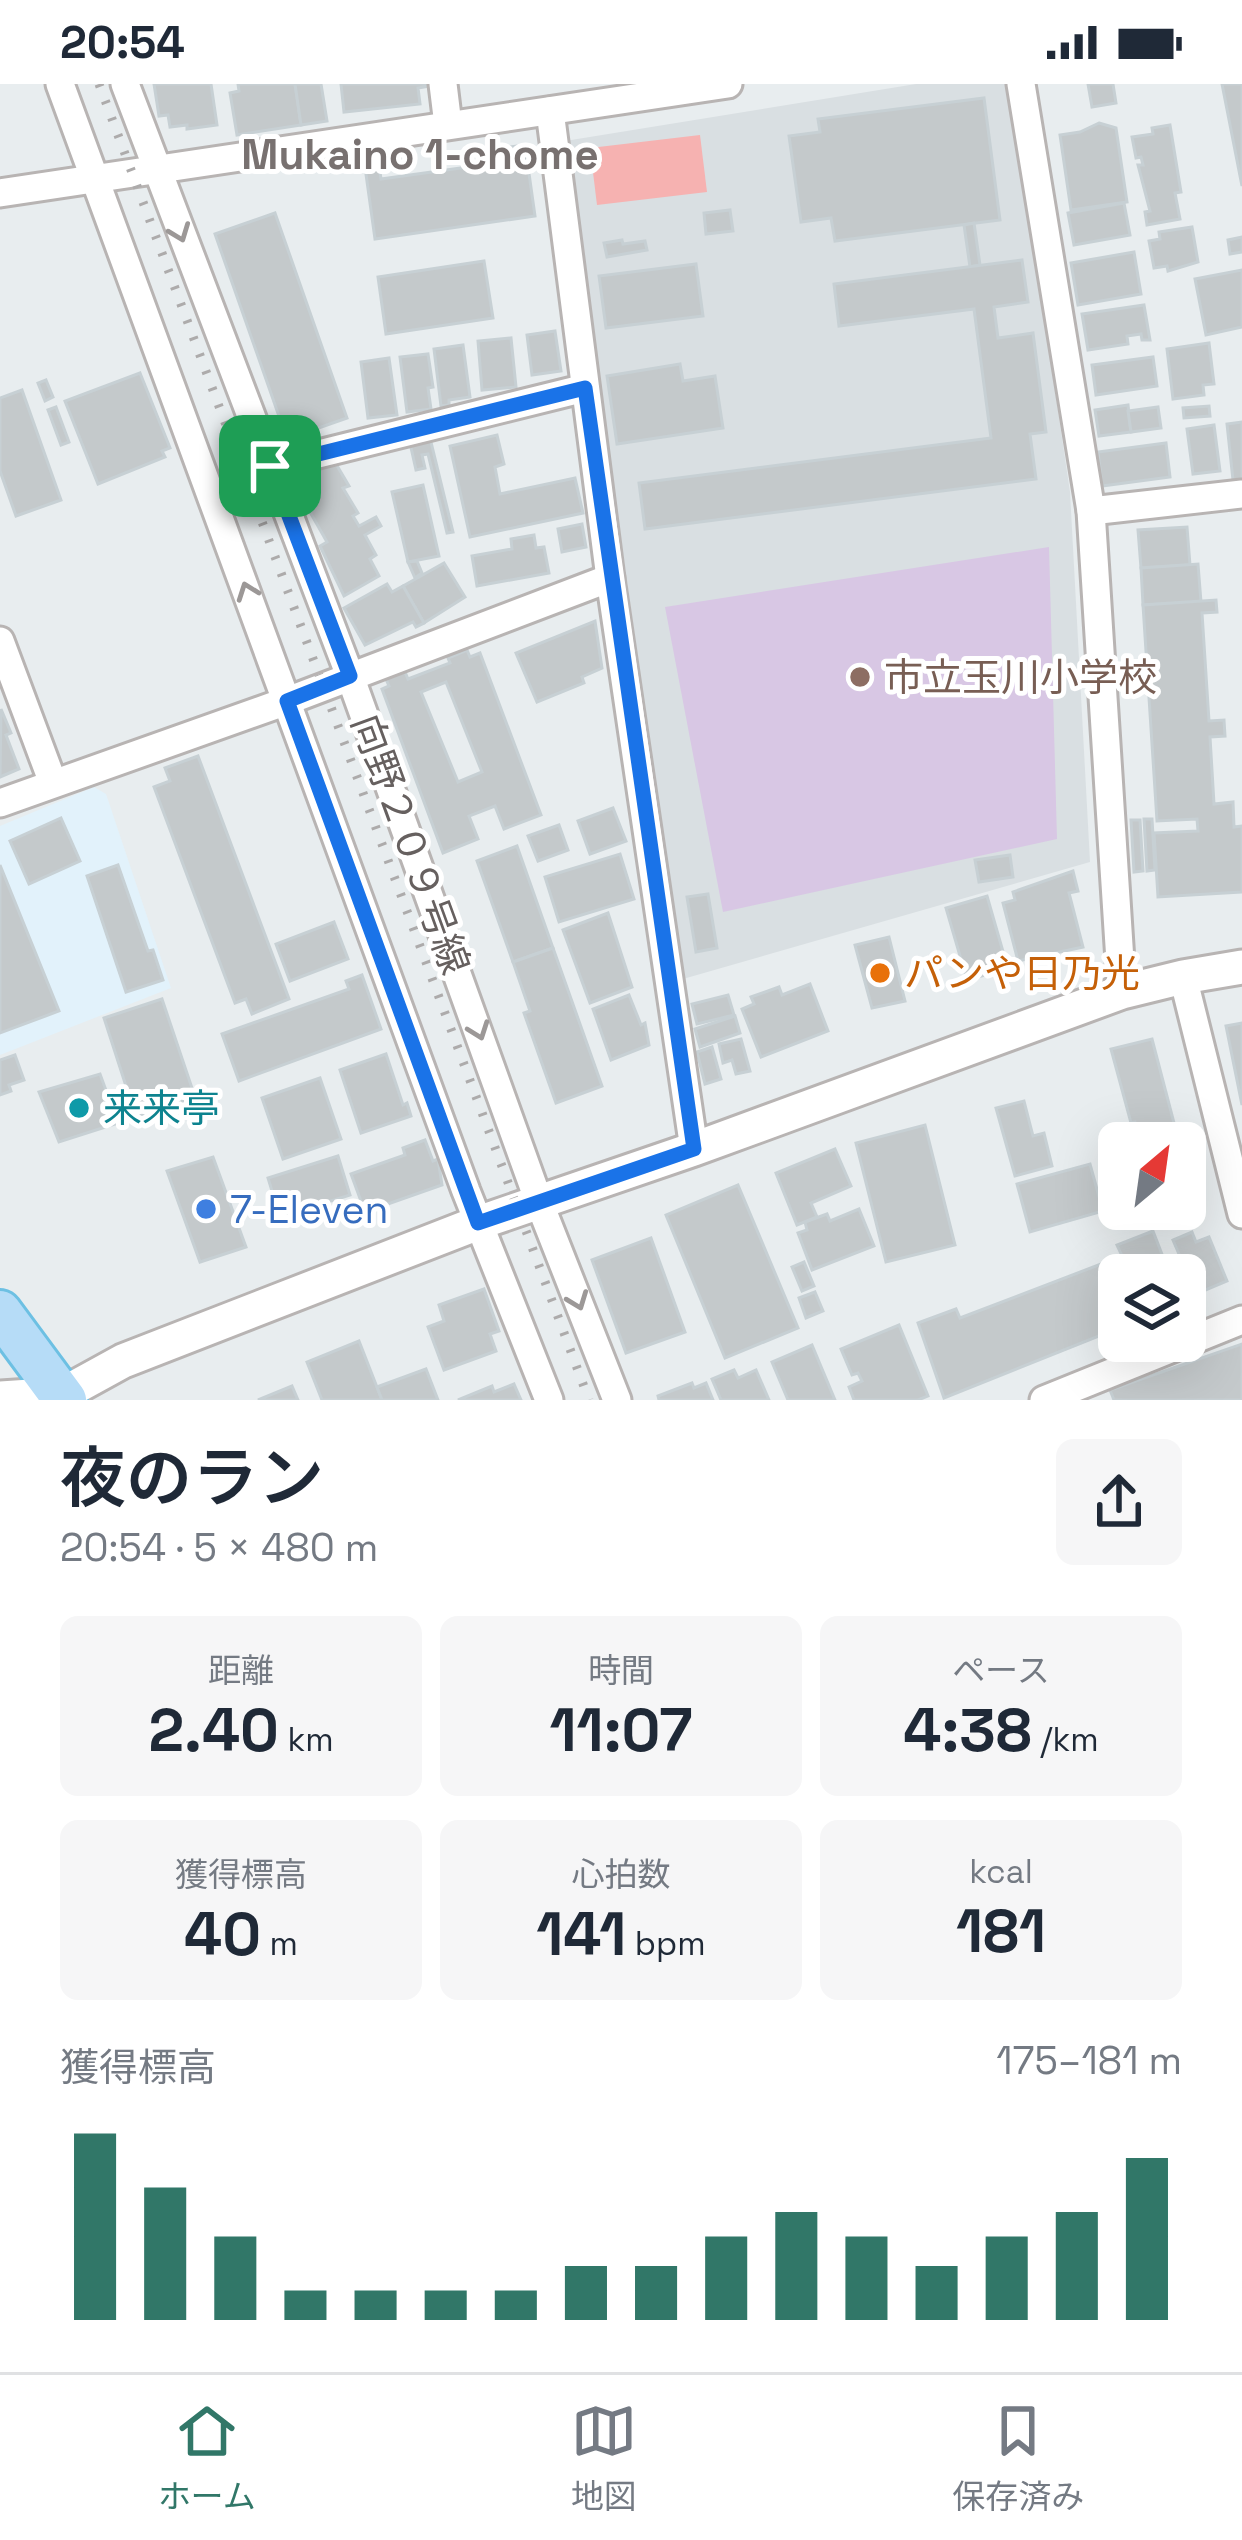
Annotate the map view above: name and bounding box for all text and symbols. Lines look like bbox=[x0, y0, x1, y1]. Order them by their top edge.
text: 20:54 bbox=[60, 14, 185, 71]
district label: Mukaino 1-chome bbox=[241, 128, 599, 181]
one-way arrow bbox=[166, 221, 191, 242]
pin bbox=[219, 415, 321, 517]
icon: arrive bbox=[237, 433, 303, 499]
one-way arrow bbox=[236, 582, 261, 603]
place label: 市立玉川小学校 bbox=[884, 653, 1157, 702]
marker: 市立玉川小学校 bbox=[847, 664, 873, 690]
street label: 向野２０９号線 bbox=[341, 708, 480, 981]
place label: パンや日乃光 bbox=[904, 949, 1140, 998]
marker: パンや日乃光 bbox=[867, 960, 893, 986]
one-way arrow bbox=[465, 1019, 489, 1040]
place label: 来来亭 bbox=[103, 1084, 220, 1133]
marker: 来来亭 bbox=[66, 1095, 92, 1121]
north arrow bbox=[1098, 1122, 1206, 1230]
map controls bbox=[1098, 1122, 1206, 1362]
place label: 7-Eleven bbox=[230, 1185, 389, 1234]
marker: 7-Eleven bbox=[193, 1196, 219, 1222]
button: layers bbox=[1098, 1254, 1206, 1362]
one-way arrow bbox=[564, 1289, 588, 1310]
text: 夜のラン bbox=[60, 1436, 324, 1520]
button: share bbox=[1056, 1439, 1182, 1565]
text: 20:54 · 5 × 480 m bbox=[60, 1523, 378, 1572]
text: 距離 bbox=[208, 1650, 274, 1692]
text: 時間 bbox=[588, 1650, 654, 1692]
text: ペース bbox=[952, 1650, 1050, 1692]
text: 2.40 bbox=[148, 1692, 279, 1769]
text: 11:07 bbox=[549, 1692, 693, 1769]
text: 4:38 bbox=[903, 1692, 1032, 1769]
text: km bbox=[279, 1719, 334, 1761]
text: /km bbox=[1032, 1719, 1099, 1761]
text: kcal bbox=[969, 1851, 1033, 1893]
text: 獲得標高 bbox=[175, 1854, 307, 1896]
text: 心拍数 bbox=[572, 1854, 671, 1896]
text: 181 bbox=[956, 1893, 1046, 1970]
text: 40 bbox=[184, 1896, 261, 1973]
text: 141 bbox=[536, 1896, 626, 1973]
text: m bbox=[261, 1923, 298, 1965]
text: bpm bbox=[626, 1923, 706, 1965]
text: 175–181 m bbox=[996, 2036, 1182, 2085]
text: 獲得標高 bbox=[60, 2043, 216, 2092]
tab: ホーム bbox=[158, 2398, 256, 2518]
tab: 地図 bbox=[571, 2398, 637, 2518]
tab: 保存済み bbox=[952, 2398, 1084, 2518]

